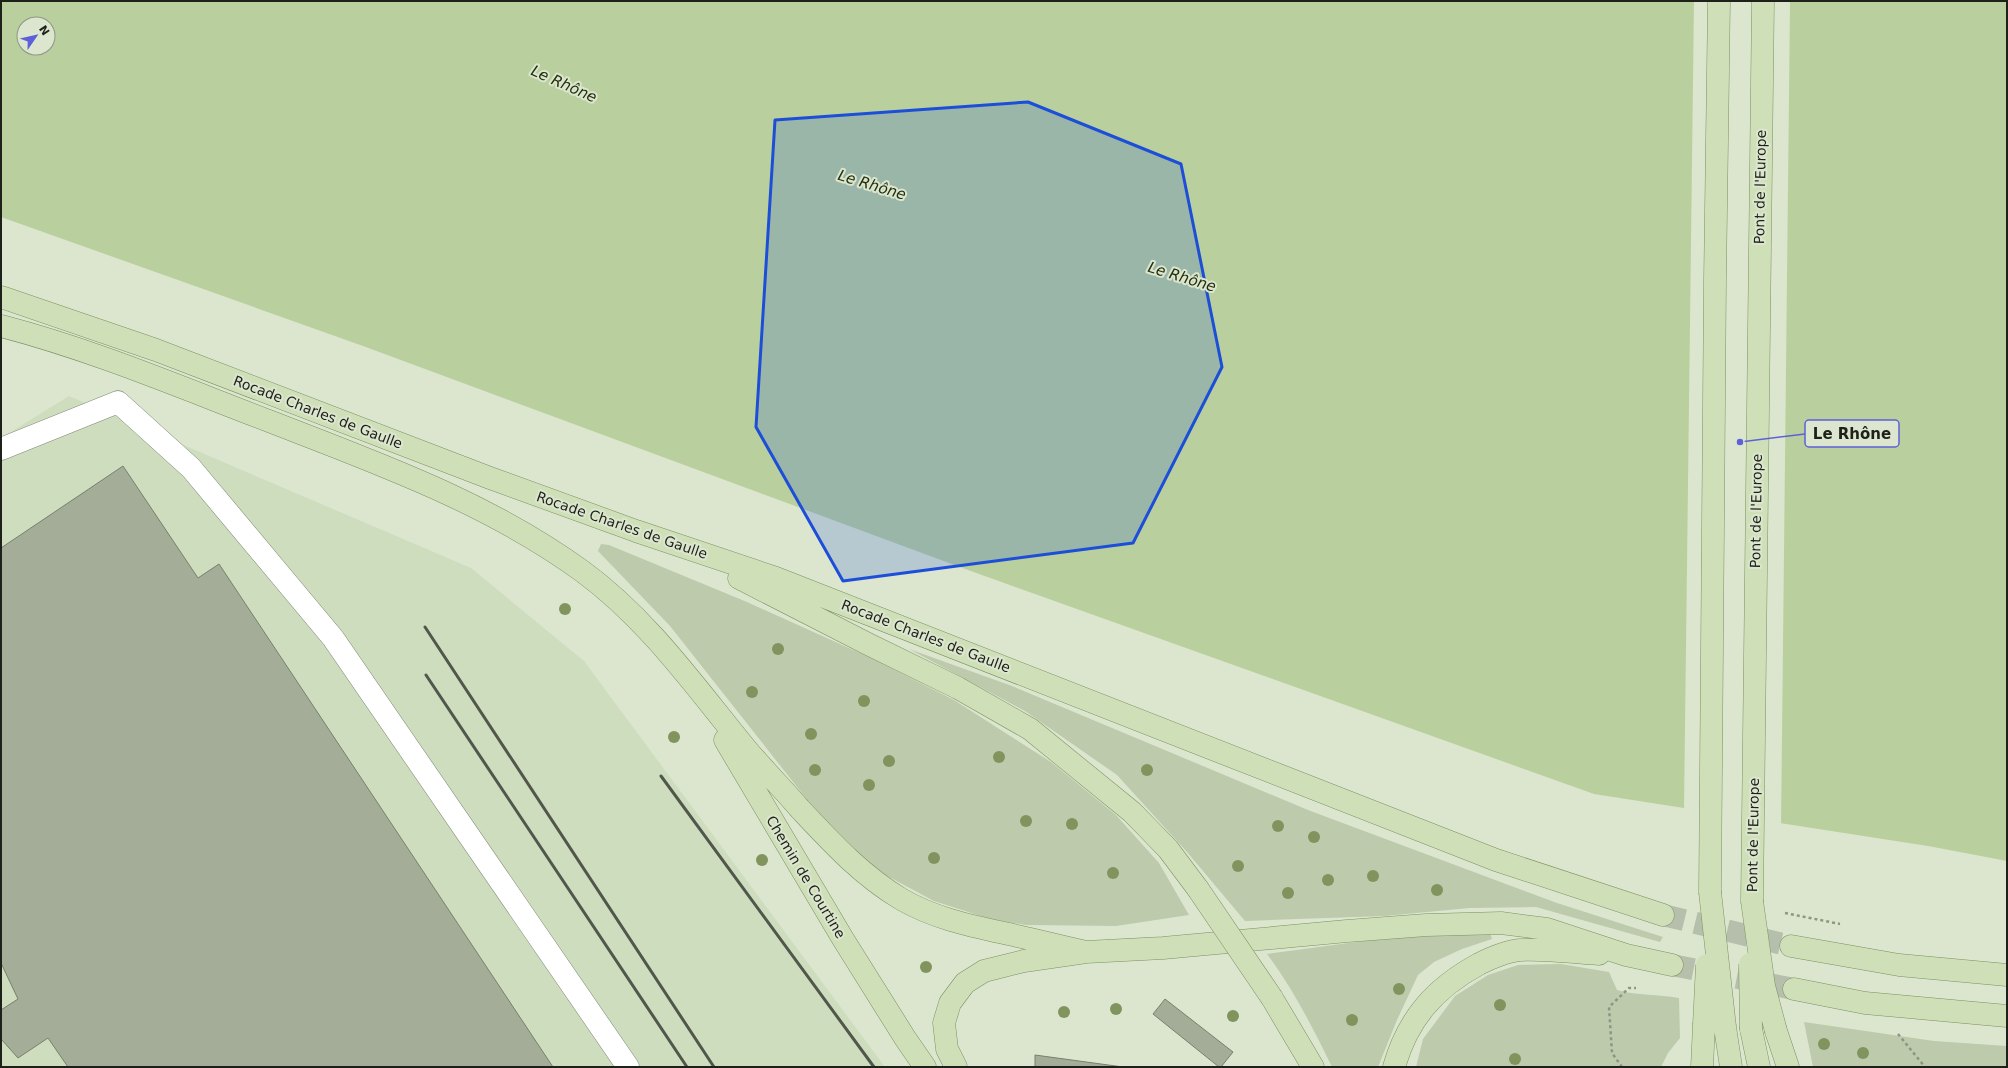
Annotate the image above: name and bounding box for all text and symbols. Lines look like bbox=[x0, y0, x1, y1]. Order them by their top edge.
north arrow bbox=[16, 16, 56, 56]
text: N bbox=[36, 23, 52, 38]
water label: Le Rhône bbox=[528, 62, 600, 106]
street label: Pont de l'Europe bbox=[1751, 130, 1769, 244]
water label: Le Rhône bbox=[836, 166, 908, 204]
water label: Le Rhône bbox=[1146, 258, 1218, 296]
street label: Rocade Charles de Gaulle bbox=[231, 372, 405, 452]
callout: Le Rhône bbox=[1805, 420, 1899, 447]
text: Le Rhône bbox=[1813, 425, 1891, 443]
street label: Pont de l'Europe bbox=[1747, 454, 1765, 568]
street label: Rocade Charles de Gaulle bbox=[534, 488, 710, 562]
street label: Rocade Charles de Gaulle bbox=[839, 596, 1013, 676]
street label: Pont de l'Europe bbox=[1744, 778, 1762, 892]
street label: Chemin de Courtine bbox=[763, 813, 849, 941]

